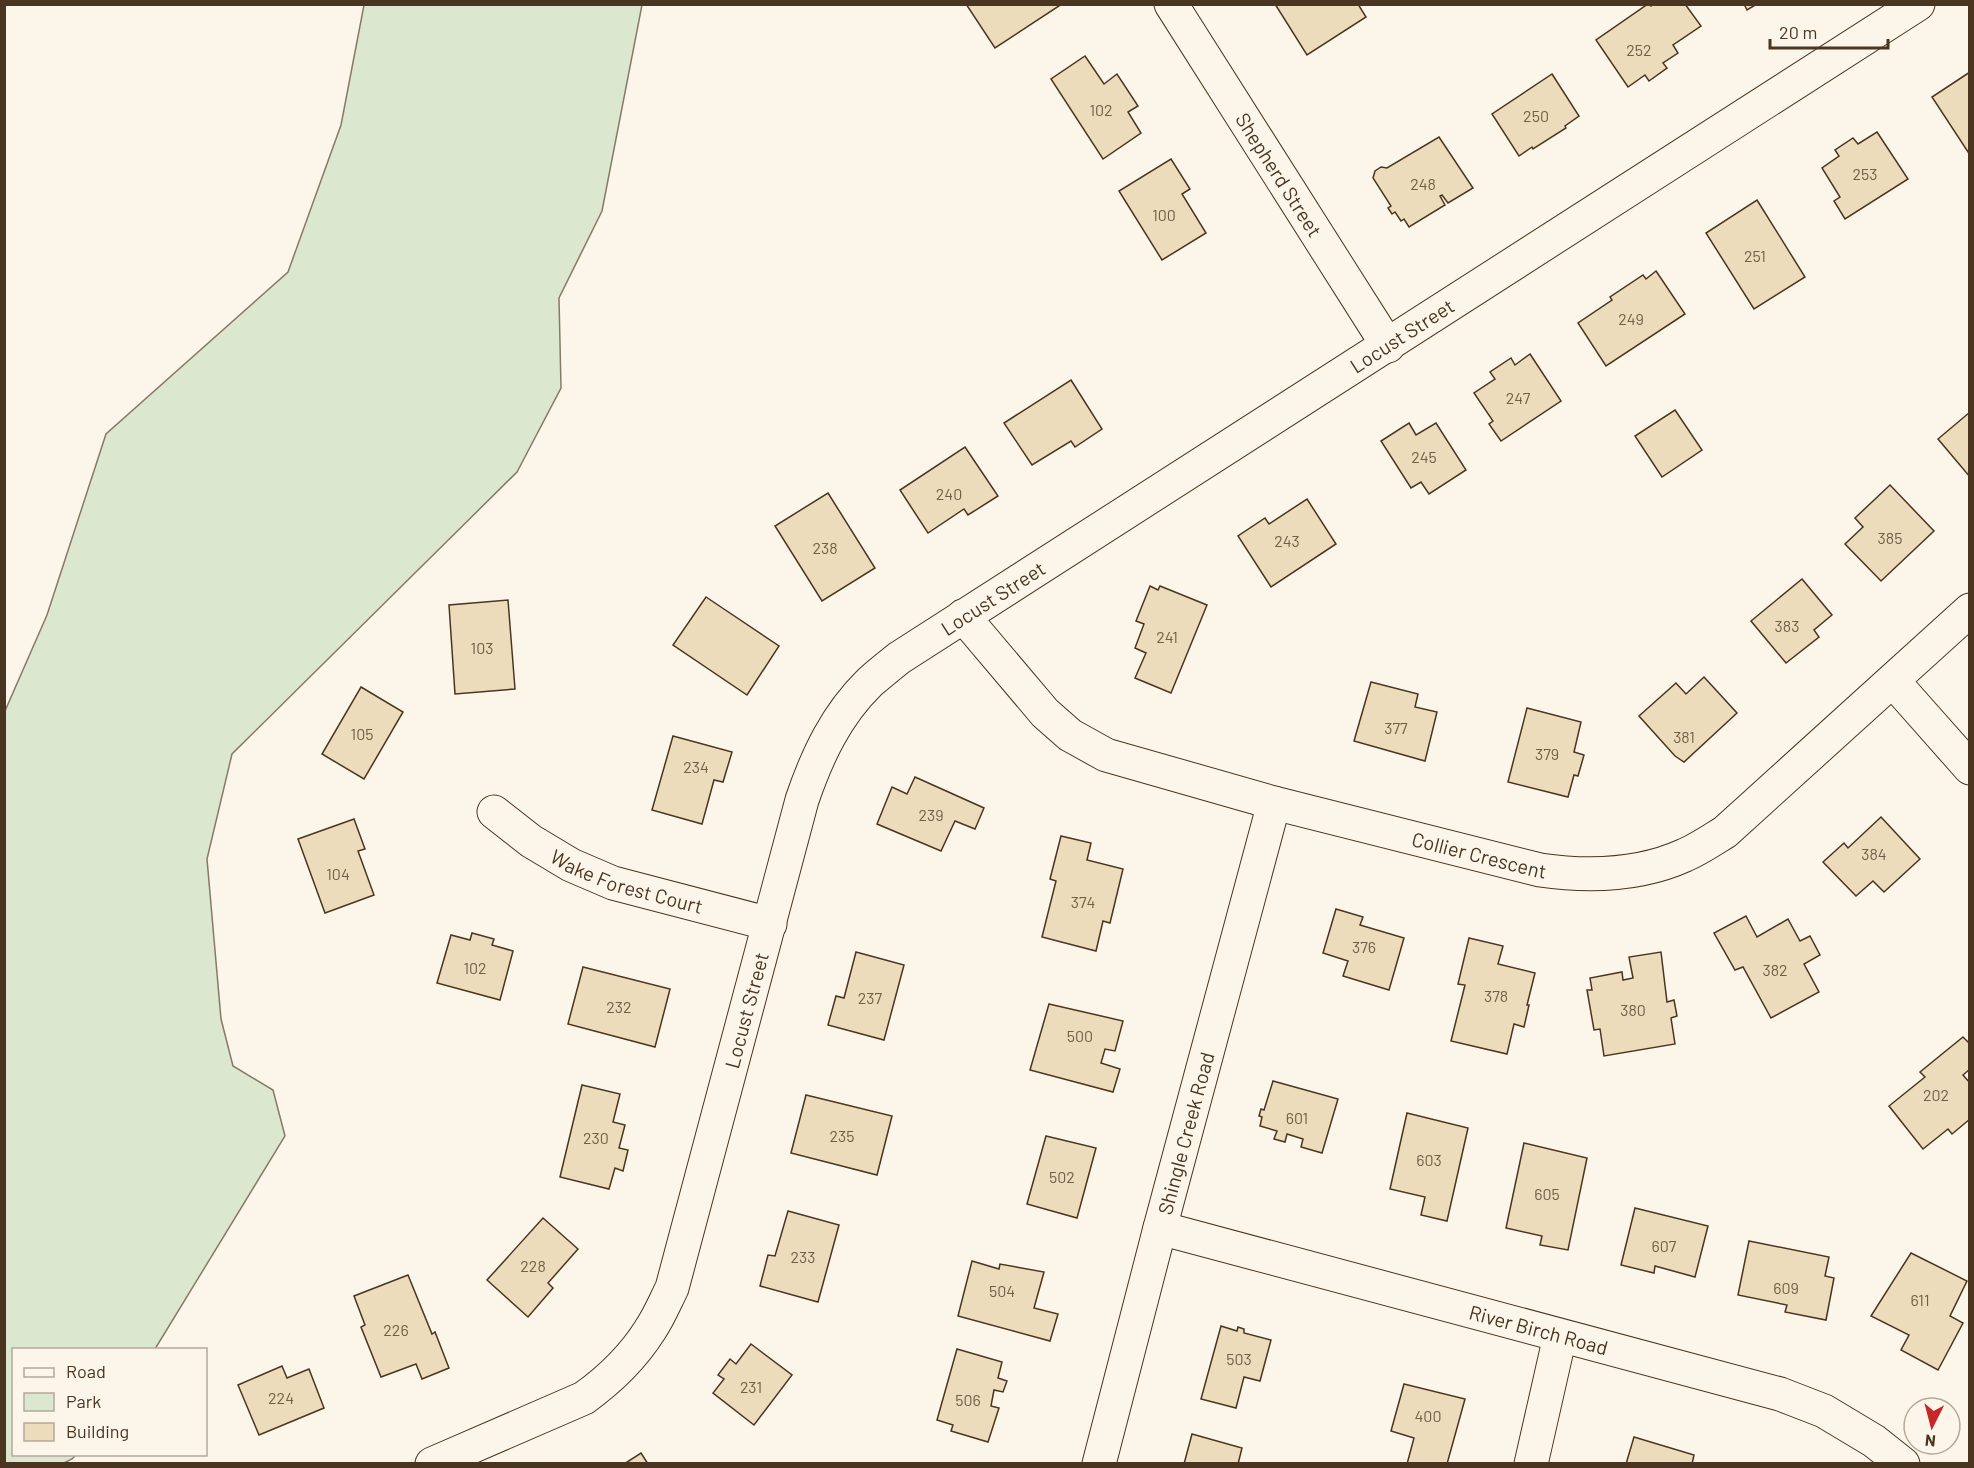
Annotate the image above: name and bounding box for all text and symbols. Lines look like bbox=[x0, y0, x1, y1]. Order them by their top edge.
scale bar bbox=[1770, 12, 1888, 50]
text: 20 m bbox=[1779, 21, 1817, 43]
house number: 252 bbox=[1626, 40, 1652, 59]
house number: 102 bbox=[1089, 100, 1113, 119]
house number: 250 bbox=[1523, 106, 1549, 125]
street label: Shepherd Street bbox=[1231, 108, 1327, 241]
house number: 253 bbox=[1852, 164, 1878, 183]
house number: 248 bbox=[1410, 174, 1436, 193]
house number: 100 bbox=[1152, 205, 1176, 224]
house number: 251 bbox=[1744, 246, 1766, 265]
street label: Locust Street bbox=[1345, 293, 1458, 378]
house number: 249 bbox=[1618, 309, 1644, 328]
house number: 247 bbox=[1506, 388, 1531, 407]
house number: 245 bbox=[1411, 447, 1437, 466]
house number: 240 bbox=[936, 484, 962, 503]
house number: 385 bbox=[1878, 528, 1902, 547]
house number: 243 bbox=[1274, 531, 1300, 550]
house number: 238 bbox=[812, 538, 838, 557]
street label: Locust Street bbox=[936, 556, 1049, 640]
house number: 383 bbox=[1775, 616, 1799, 635]
house number: 241 bbox=[1156, 627, 1178, 646]
house number: 103 bbox=[471, 638, 493, 657]
house number: 377 bbox=[1384, 718, 1408, 737]
house number: 105 bbox=[351, 724, 373, 743]
house number: 381 bbox=[1673, 727, 1695, 746]
house number: 379 bbox=[1535, 744, 1559, 763]
house number: 234 bbox=[683, 757, 709, 776]
house number: 239 bbox=[918, 805, 944, 824]
street label: Collier Crescent bbox=[1410, 826, 1548, 883]
street label: Wake Forest Court bbox=[546, 844, 706, 918]
house number: 384 bbox=[1861, 844, 1887, 863]
house number: 104 bbox=[326, 864, 350, 883]
house number: 374 bbox=[1071, 892, 1095, 911]
house number: 376 bbox=[1352, 937, 1376, 956]
street label: Locust Street bbox=[719, 950, 773, 1071]
house number: 102 bbox=[463, 958, 487, 977]
house number: 382 bbox=[1762, 960, 1788, 979]
house number: 378 bbox=[1484, 986, 1508, 1005]
house number: 237 bbox=[858, 988, 883, 1007]
house number: 232 bbox=[606, 997, 632, 1016]
house number: 380 bbox=[1620, 1000, 1646, 1019]
house number: 500 bbox=[1067, 1026, 1093, 1045]
street label: Shingle Creek Road bbox=[1152, 1049, 1219, 1217]
house number: 202 bbox=[1923, 1085, 1949, 1104]
house number: 601 bbox=[1286, 1108, 1308, 1127]
house number: 235 bbox=[830, 1126, 854, 1145]
house number: 230 bbox=[583, 1128, 609, 1147]
house number: 603 bbox=[1416, 1150, 1442, 1169]
house number: 502 bbox=[1049, 1167, 1075, 1186]
house number: 605 bbox=[1534, 1184, 1560, 1203]
house number: 607 bbox=[1652, 1236, 1677, 1255]
house number: 233 bbox=[791, 1247, 815, 1266]
house number: 228 bbox=[520, 1256, 546, 1275]
house number: 609 bbox=[1773, 1278, 1799, 1297]
house number: 504 bbox=[989, 1281, 1015, 1300]
house number: 611 bbox=[1910, 1290, 1930, 1309]
street label: River Birch Road bbox=[1467, 1299, 1611, 1359]
house number: 226 bbox=[383, 1320, 409, 1339]
legend bbox=[12, 1348, 207, 1456]
house number: 503 bbox=[1226, 1349, 1252, 1368]
text: Road bbox=[66, 1360, 106, 1382]
house number: 231 bbox=[740, 1377, 762, 1396]
house number: 224 bbox=[268, 1388, 294, 1407]
text: Park bbox=[66, 1390, 101, 1412]
house number: 506 bbox=[955, 1390, 981, 1409]
north arrow bbox=[1902, 1396, 1962, 1456]
house number: 400 bbox=[1415, 1406, 1441, 1425]
text: Building bbox=[66, 1420, 129, 1442]
text: N bbox=[1924, 1431, 1937, 1451]

